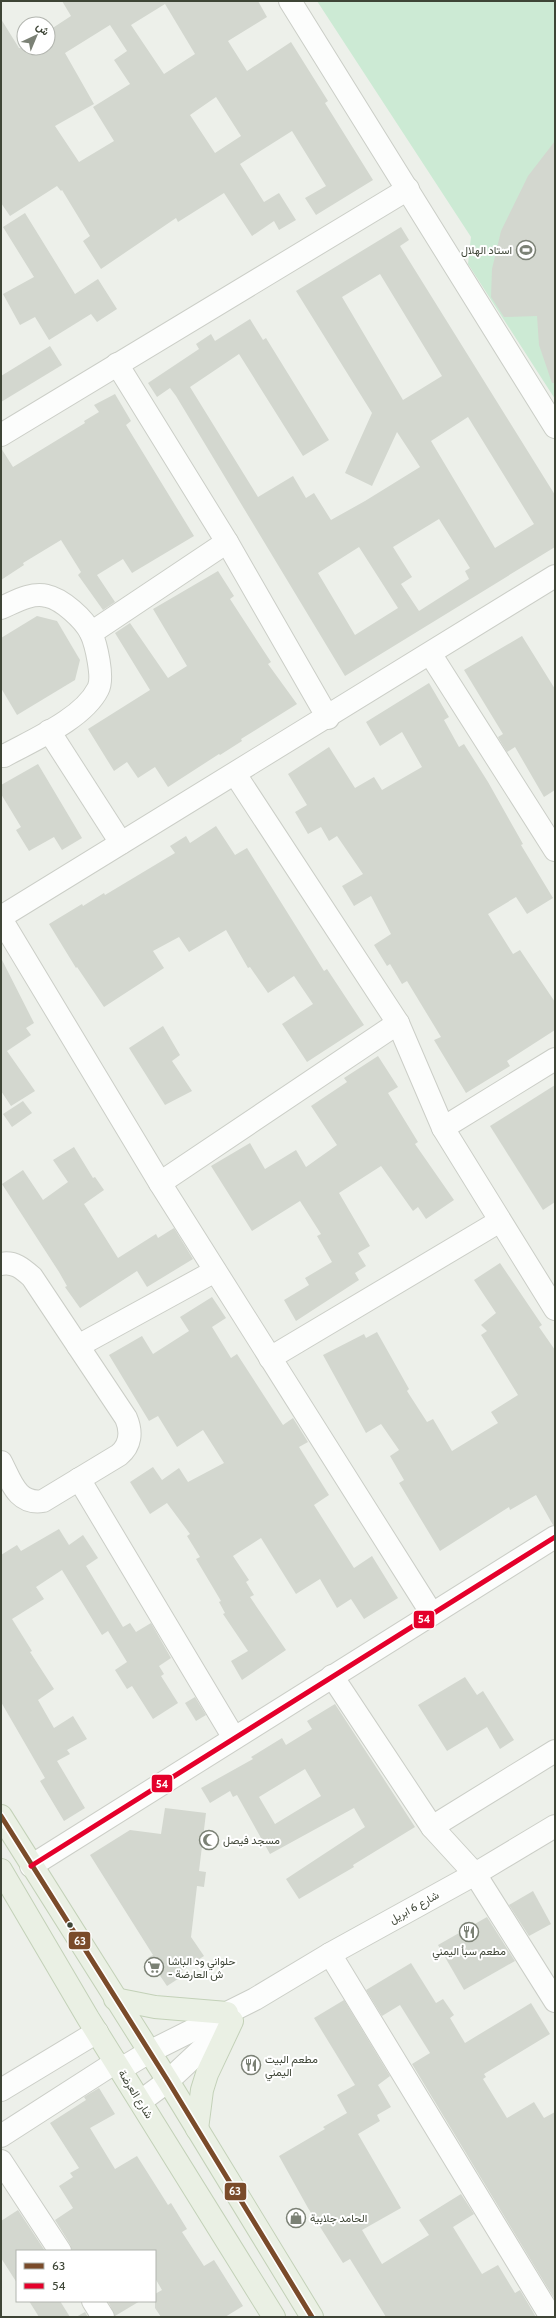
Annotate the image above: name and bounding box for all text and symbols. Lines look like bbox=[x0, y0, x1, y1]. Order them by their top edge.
north arrow bbox=[16, 16, 56, 56]
text: ش bbox=[33, 19, 53, 38]
sports icon: استاد الهلال bbox=[515, 239, 537, 261]
place label: استاد الهلال bbox=[461, 243, 512, 257]
line badge: 54 bbox=[413, 1610, 435, 1629]
text: 54 bbox=[418, 1612, 431, 1626]
line badge: 54 bbox=[151, 1774, 173, 1793]
text: 54 bbox=[156, 1777, 169, 1791]
mosque icon: مسجد فيصل bbox=[198, 1829, 220, 1851]
place label: مسجد فيصل bbox=[223, 1833, 280, 1847]
street label: شارع 6 ابريل bbox=[387, 1887, 442, 1927]
unlabelled marker bbox=[65, 1920, 75, 1930]
restaurant icon: مطعم سبأ اليمني bbox=[458, 1921, 480, 1943]
line badge: 63 bbox=[68, 1931, 91, 1950]
text: 63 bbox=[74, 1934, 86, 1948]
place label: مطعم سبأ اليمني bbox=[432, 1944, 506, 1961]
place label: حلواني ود الباشا - ش العارضة bbox=[168, 1954, 236, 1981]
supermarket icon: حلواني ود الباشا - ش العارضة bbox=[143, 1956, 165, 1978]
place label: مطعم البيت اليمني bbox=[265, 2052, 318, 2082]
restaurant icon: مطعم البيت اليمني bbox=[240, 2054, 262, 2076]
street label: شارع العرضة bbox=[115, 2067, 157, 2122]
line badge: 63 bbox=[224, 2182, 247, 2201]
text: 63 bbox=[229, 2184, 241, 2198]
shop icon: الحامد جلابية bbox=[285, 2207, 307, 2229]
place label: الحامد جلابية bbox=[310, 2211, 367, 2225]
legend bbox=[16, 2250, 156, 2302]
text: 63 bbox=[52, 2258, 65, 2273]
text: 54 bbox=[52, 2278, 65, 2293]

